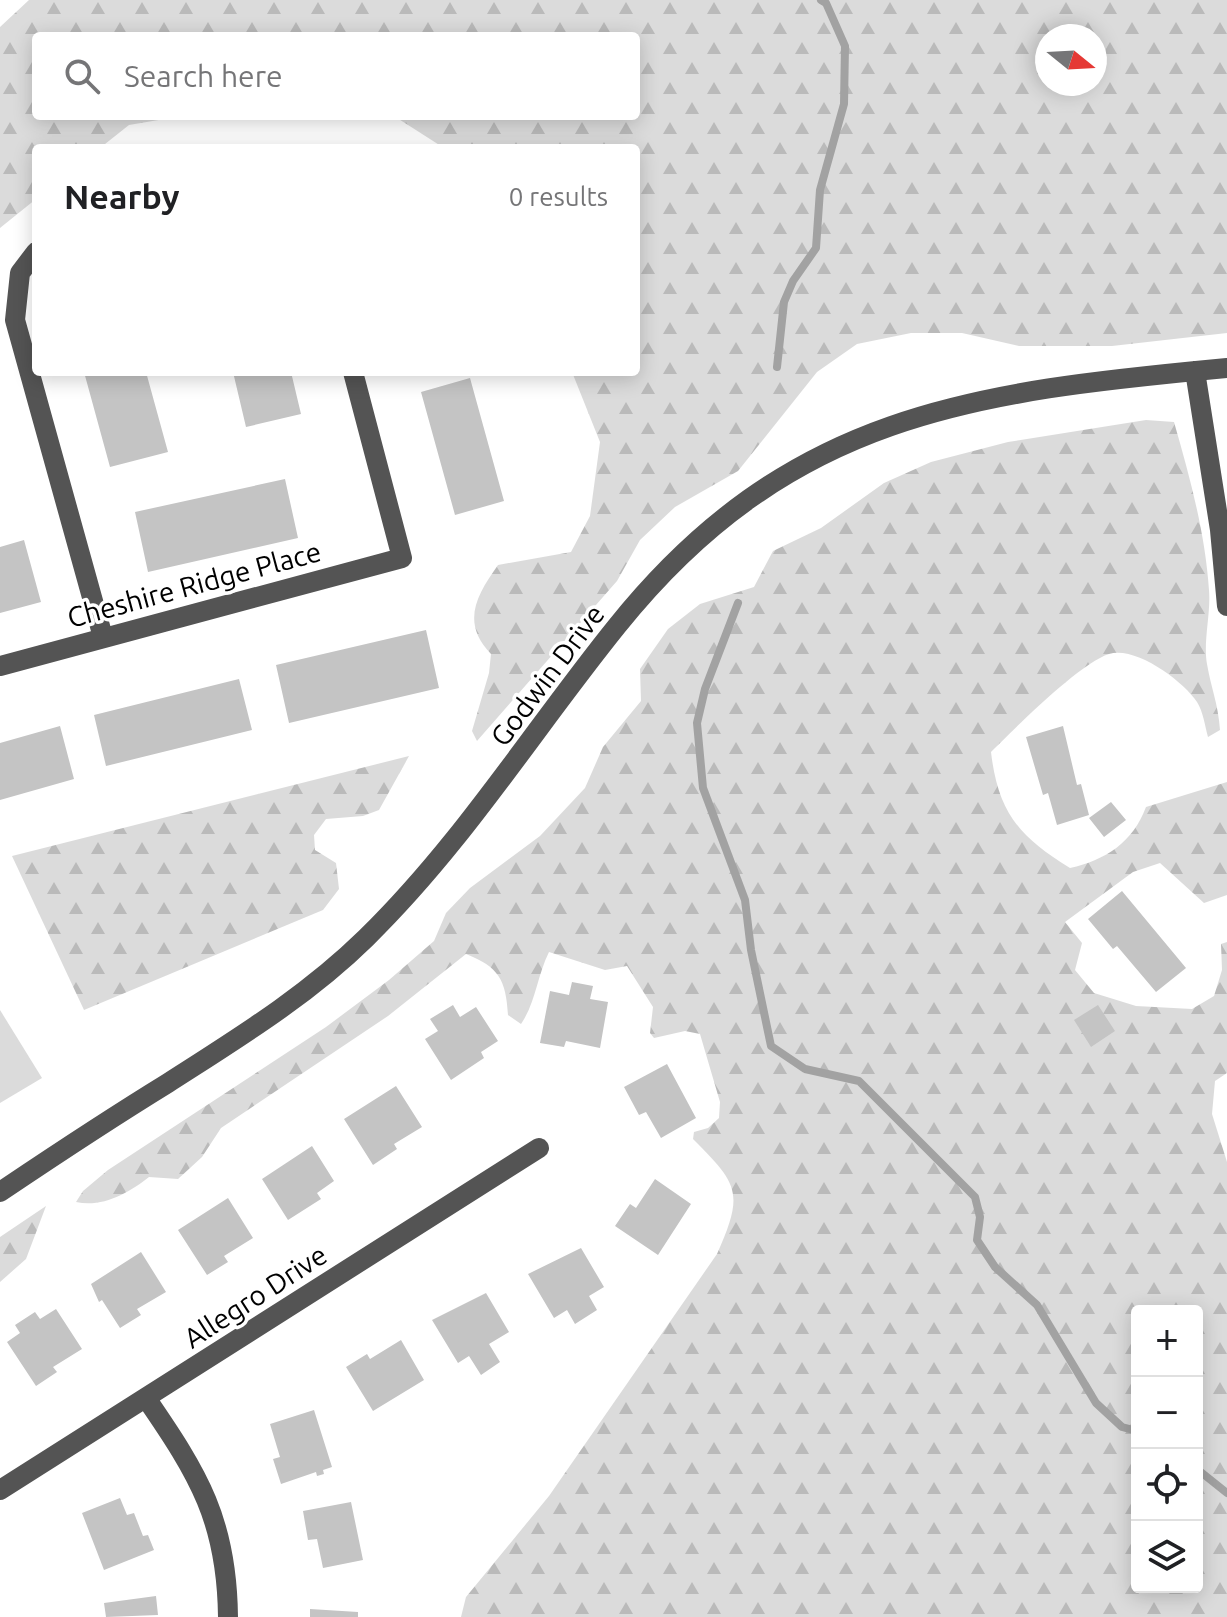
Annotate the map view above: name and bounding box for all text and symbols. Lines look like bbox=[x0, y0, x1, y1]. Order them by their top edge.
north arrow bbox=[1035, 24, 1107, 96]
search box bbox=[32, 32, 640, 120]
icon: search bbox=[60, 54, 104, 98]
text: Search here bbox=[124, 59, 283, 93]
text: Nearby bbox=[64, 177, 179, 215]
text: 0 results bbox=[509, 182, 608, 211]
street label: Cheshire Ridge Place bbox=[64, 535, 324, 633]
street label: Godwin Drive bbox=[484, 598, 610, 752]
street label: Allegro Drive bbox=[178, 1238, 332, 1354]
map controls bbox=[1131, 1305, 1203, 1593]
button: + bbox=[1131, 1305, 1203, 1377]
button: − bbox=[1131, 1377, 1203, 1449]
button: locate bbox=[1131, 1449, 1203, 1521]
button: layers bbox=[1131, 1521, 1203, 1593]

